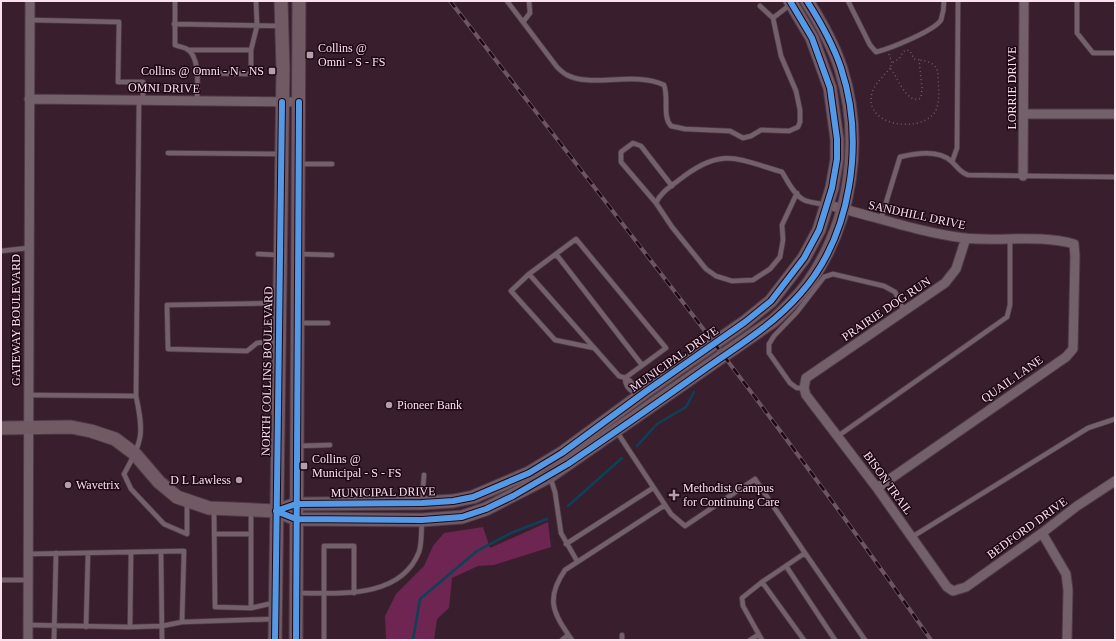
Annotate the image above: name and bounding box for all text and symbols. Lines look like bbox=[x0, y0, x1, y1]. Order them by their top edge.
place label: Collins @ Omni - S - FS bbox=[318, 41, 385, 69]
street label: LORRIE DRIVE bbox=[1005, 47, 1019, 130]
marker: Collins @ Omni - S - FS bbox=[305, 50, 315, 60]
place label: Collins @ Omni - N - NS bbox=[141, 64, 264, 78]
marker: Collins @ Omni - N - NS bbox=[267, 66, 277, 76]
street label: OMNI DRIVE bbox=[128, 80, 200, 96]
street label: SANDHILL DRIVE bbox=[867, 198, 967, 232]
street label: GATEWAY BOULEVARD bbox=[9, 254, 23, 386]
street label: PRAIRIE DOG RUN bbox=[839, 274, 933, 344]
street label: NORTH COLLINS BOULEVARD bbox=[259, 286, 275, 456]
street label: MUNICIPAL DRIVE bbox=[627, 323, 721, 395]
street label: QUAIL LANE bbox=[979, 353, 1045, 405]
place label: Pioneer Bank bbox=[397, 398, 462, 412]
marker: Pioneer Bank bbox=[384, 400, 394, 410]
street label: BISON TRAIL bbox=[861, 449, 915, 517]
place label: Collins @ Municipal - S - FS bbox=[312, 452, 401, 480]
marker: Collins @ Municipal - S - FS bbox=[299, 461, 309, 471]
place label: D L Lawless bbox=[170, 473, 231, 487]
marker: D L Lawless bbox=[234, 475, 244, 485]
place label: Wavetrix bbox=[76, 478, 120, 492]
marker: Wavetrix bbox=[63, 480, 73, 490]
place label: Methodist Campus for Continuing Care bbox=[683, 481, 780, 509]
street label: MUNICIPAL DRIVE bbox=[330, 484, 436, 500]
marker: Methodist Campus for Continuing Care bbox=[668, 489, 680, 501]
street label: BEDFORD DRIVE bbox=[984, 494, 1070, 562]

